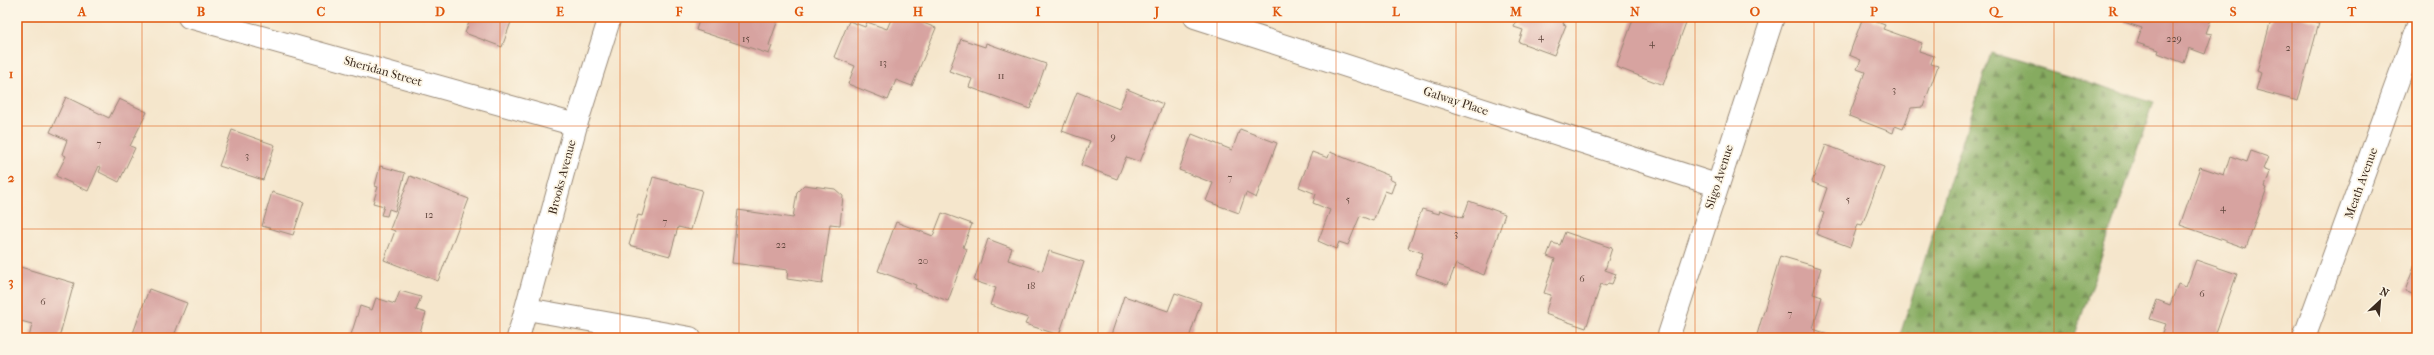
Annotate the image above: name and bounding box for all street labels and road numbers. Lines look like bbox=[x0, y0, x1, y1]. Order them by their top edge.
street label: Sheridan Street bbox=[342, 53, 424, 89]
street label: Galway Place bbox=[1422, 84, 1490, 118]
street label: Brooks Avenue bbox=[545, 138, 579, 216]
street label: Sligo Avenue bbox=[1702, 143, 1736, 211]
street label: Meath Avenue bbox=[2342, 145, 2380, 220]

